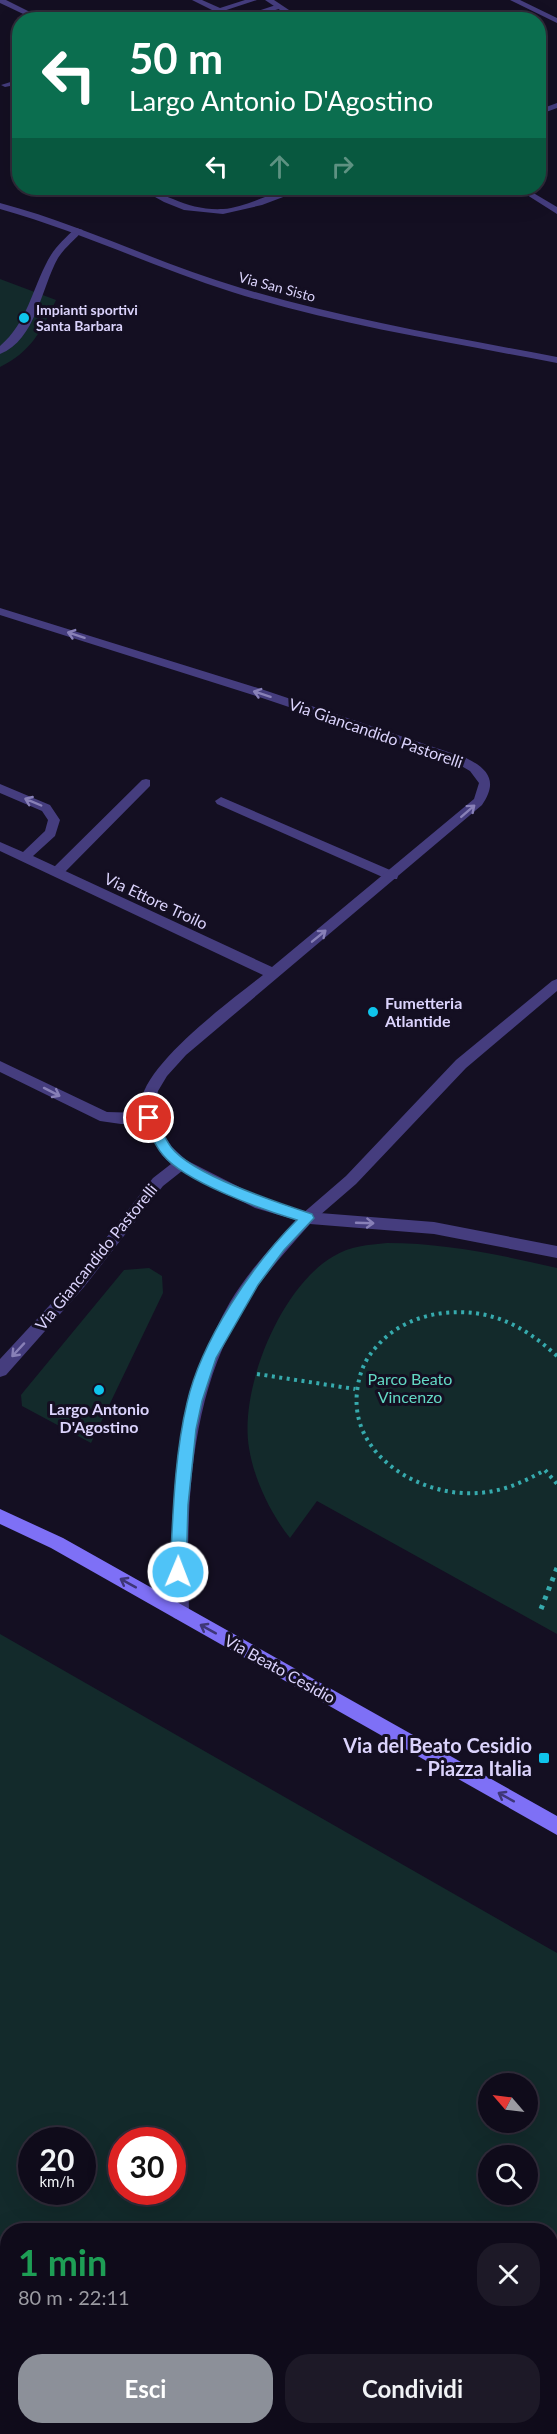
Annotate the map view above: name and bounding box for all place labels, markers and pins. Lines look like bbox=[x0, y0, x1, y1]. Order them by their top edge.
place label: Impianti sportivi Santa Barbara bbox=[36, 301, 138, 334]
marker: Impianti sportivi Santa Barbara bbox=[17, 311, 31, 325]
place label: Fumetteria Atlantide bbox=[384, 993, 462, 1030]
marker: Fumetteria Atlantide bbox=[366, 1005, 380, 1019]
pin bbox=[123, 1092, 174, 1143]
marker: Largo Antonio D'Agostino bbox=[92, 1383, 106, 1397]
place label: Largo Antonio D'Agostino bbox=[49, 1399, 149, 1436]
place label: Via del Beato Cesidio - Piazza Italia bbox=[342, 1733, 532, 1780]
marker: Via del Beato Cesidio - Piazza Italia bbox=[537, 1751, 551, 1765]

